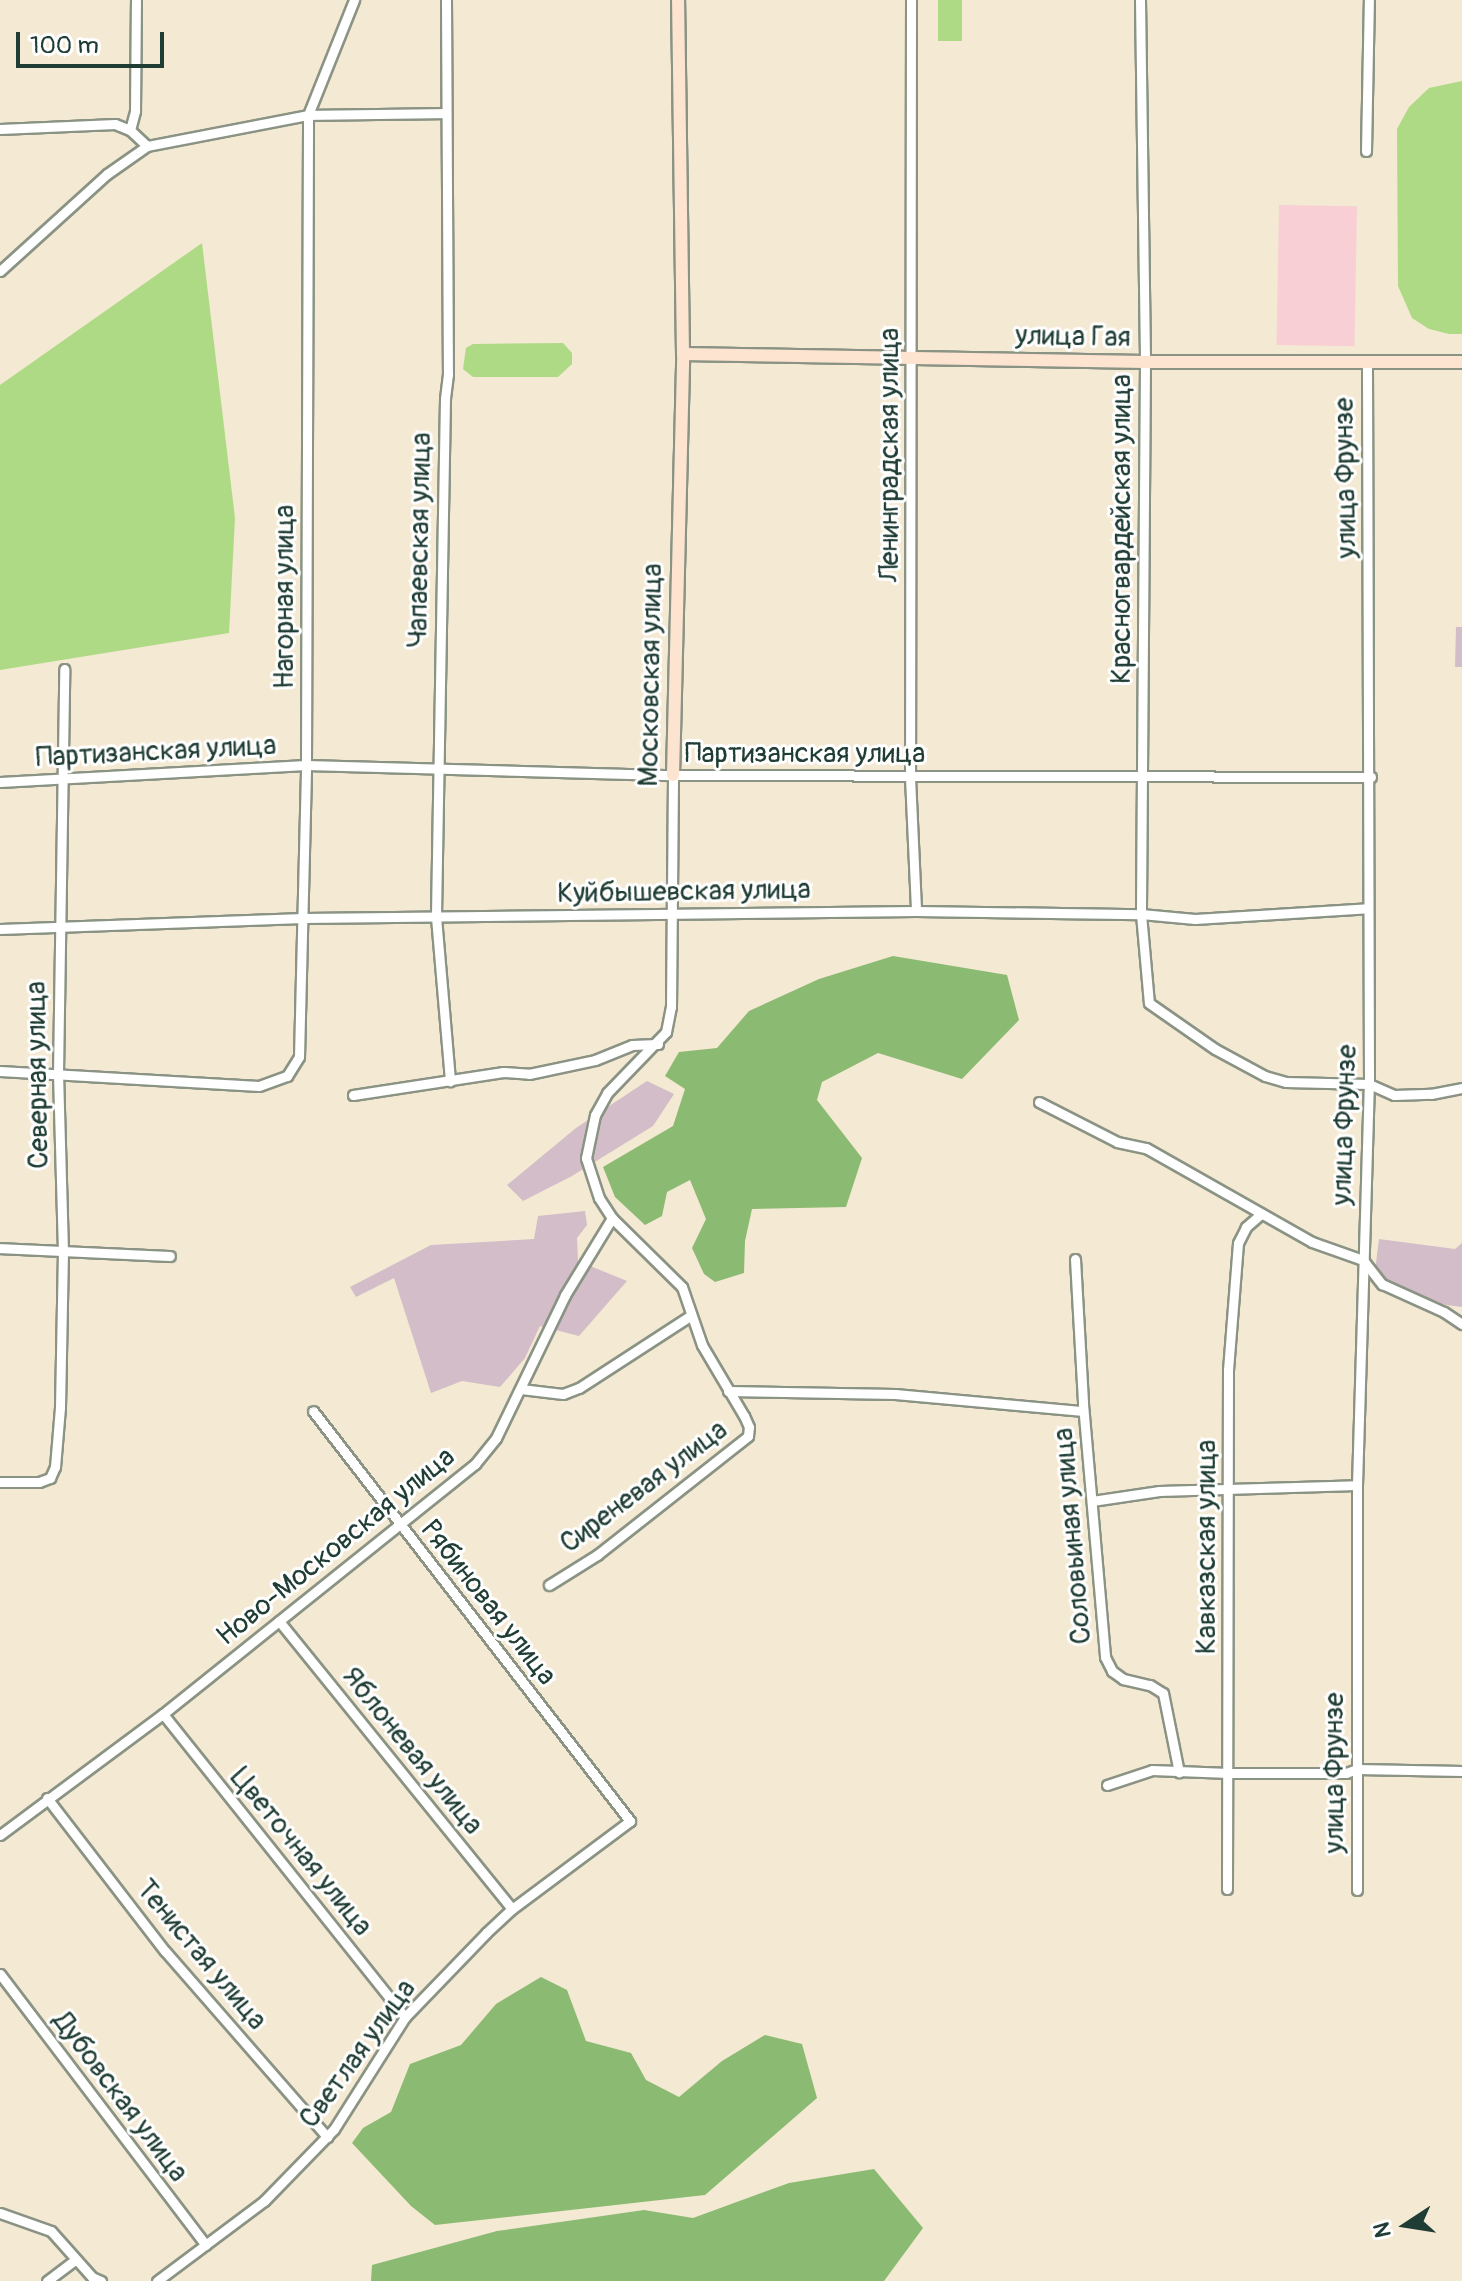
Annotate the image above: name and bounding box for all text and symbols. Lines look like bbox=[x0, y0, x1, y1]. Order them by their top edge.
scale bar bbox=[20, 16, 168, 66]
text: 100 m bbox=[30, 31, 99, 60]
street label: улица Гая bbox=[1015, 319, 1131, 355]
street label: Ленинградская улица bbox=[873, 328, 907, 582]
street label: Красногвардейская улица bbox=[1105, 374, 1139, 684]
street label: улица Фрунзе bbox=[1328, 397, 1364, 559]
street label: Чапаевская улица bbox=[401, 432, 439, 648]
street label: Нагорная улица bbox=[268, 505, 302, 689]
street label: Московская улица bbox=[632, 563, 670, 787]
street label: Партизанская улица bbox=[35, 729, 277, 775]
street label: Партизанская улица bbox=[685, 737, 925, 771]
street label: Куйбышевская улица bbox=[557, 873, 811, 911]
street label: Северная улица bbox=[20, 981, 56, 1169]
street label: улица Фрунзе bbox=[1325, 1044, 1365, 1206]
street label: Сиреневая улица bbox=[554, 1413, 734, 1561]
street label: Соловьиная улица bbox=[1047, 1426, 1099, 1646]
street label: Кавказская улица bbox=[1190, 1440, 1224, 1654]
street label: Ново-Московская улица bbox=[210, 1441, 462, 1653]
street label: Рябиновая улица bbox=[413, 1514, 563, 1692]
street label: Яблоневая улица bbox=[334, 1661, 490, 1841]
street label: улица Фрунзе bbox=[1318, 1693, 1352, 1853]
street label: Цветочная улица bbox=[223, 1761, 379, 1943]
street label: Тенистая улица bbox=[129, 1873, 273, 2037]
street label: Светлая улица bbox=[293, 1973, 423, 2135]
street label: Дубовская улица bbox=[45, 2005, 195, 2189]
north arrow bbox=[1366, 2185, 1446, 2265]
text: N bbox=[1367, 2220, 1398, 2240]

